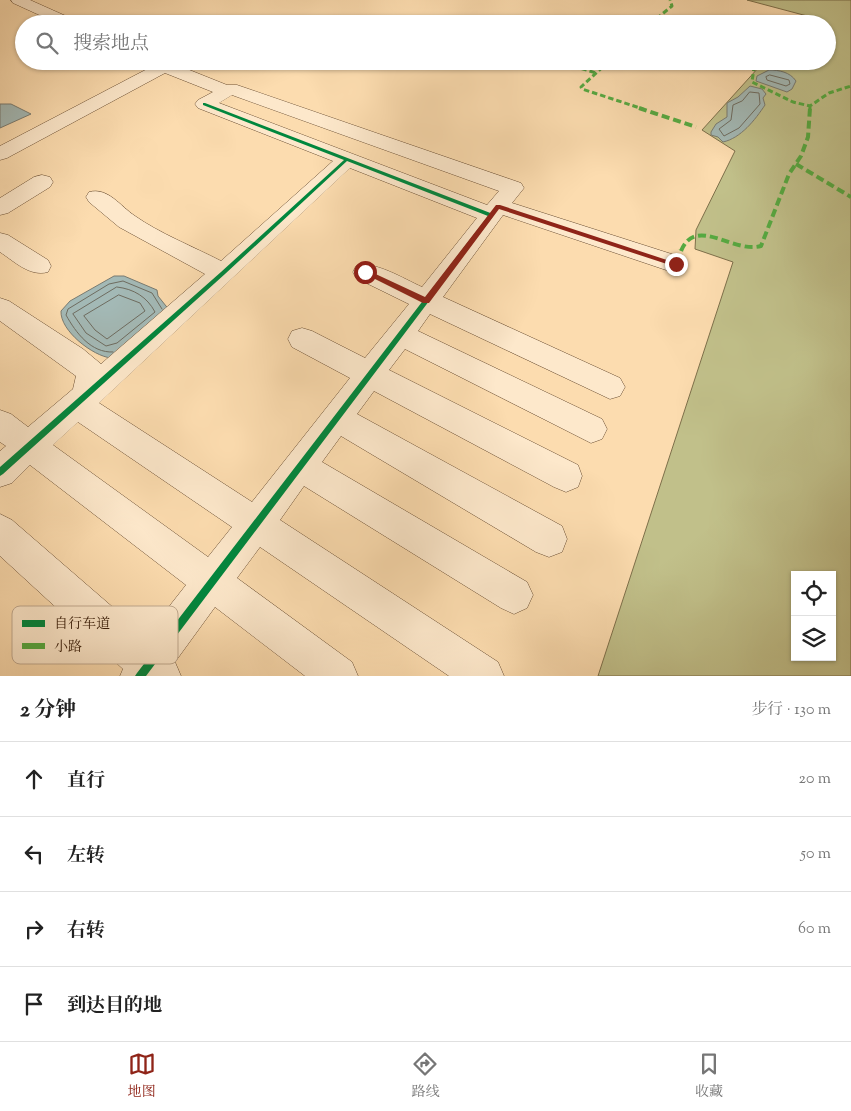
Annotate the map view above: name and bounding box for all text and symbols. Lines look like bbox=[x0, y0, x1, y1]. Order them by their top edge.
search box bbox=[15, 15, 836, 70]
icon: search bbox=[33, 29, 61, 57]
text: 搜索地点 bbox=[73, 31, 149, 58]
route end bbox=[665, 253, 688, 276]
route start bbox=[354, 261, 377, 284]
map controls bbox=[791, 571, 836, 661]
button: locate bbox=[791, 571, 836, 616]
legend bbox=[12, 606, 178, 664]
text: 自行车道 bbox=[54, 615, 110, 635]
button: layers bbox=[791, 616, 836, 661]
text: 小路 bbox=[54, 638, 82, 658]
text: 2 分钟 bbox=[20, 696, 76, 726]
text: 步行 · 130 m bbox=[751, 699, 831, 722]
icon: ahead bbox=[20, 765, 48, 793]
text: 直行 bbox=[67, 768, 105, 795]
text: 20 m bbox=[798, 768, 831, 791]
icon: left bbox=[20, 840, 48, 868]
text: 左转 bbox=[67, 843, 105, 870]
text: 50 m bbox=[800, 843, 831, 866]
icon: right bbox=[20, 915, 48, 943]
text: 右转 bbox=[67, 918, 105, 945]
text: 60 m bbox=[798, 918, 831, 941]
icon: arrive bbox=[20, 990, 48, 1018]
text: 到达目的地 bbox=[67, 993, 162, 1020]
tab: 地图 bbox=[128, 1050, 156, 1103]
tab: 路线 bbox=[411, 1050, 439, 1103]
tab: 收藏 bbox=[695, 1050, 723, 1103]

